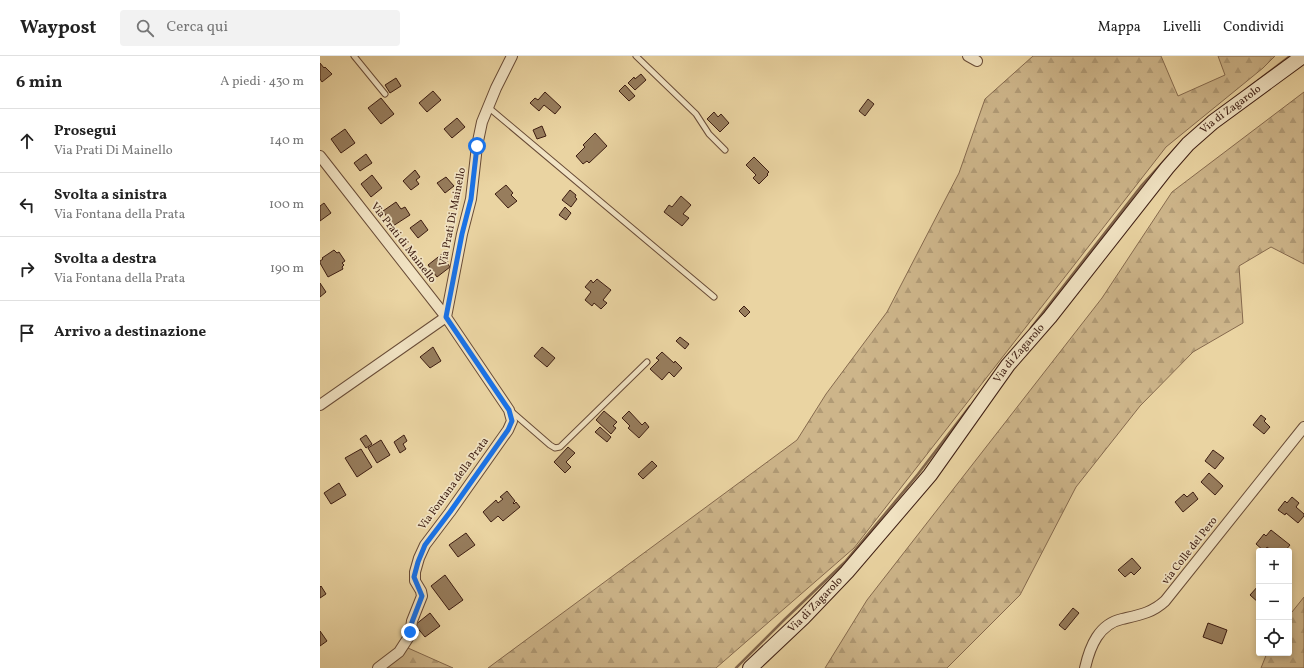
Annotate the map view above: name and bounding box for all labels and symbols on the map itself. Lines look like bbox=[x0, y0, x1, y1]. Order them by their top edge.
street label: Via di Zagarolo bbox=[1197, 82, 1264, 137]
route start bbox=[468, 137, 486, 155]
street label: Via Prati Di Mainello bbox=[436, 166, 470, 268]
street label: Via Prati di Mainello bbox=[367, 200, 439, 287]
street label: Via di Zagarolo bbox=[990, 321, 1048, 386]
street label: Via Fontana della Prata bbox=[415, 434, 493, 533]
street label: via Colle del Pero bbox=[1159, 514, 1221, 588]
street label: Via di Zagarolo bbox=[785, 573, 846, 636]
route end bbox=[401, 623, 419, 641]

